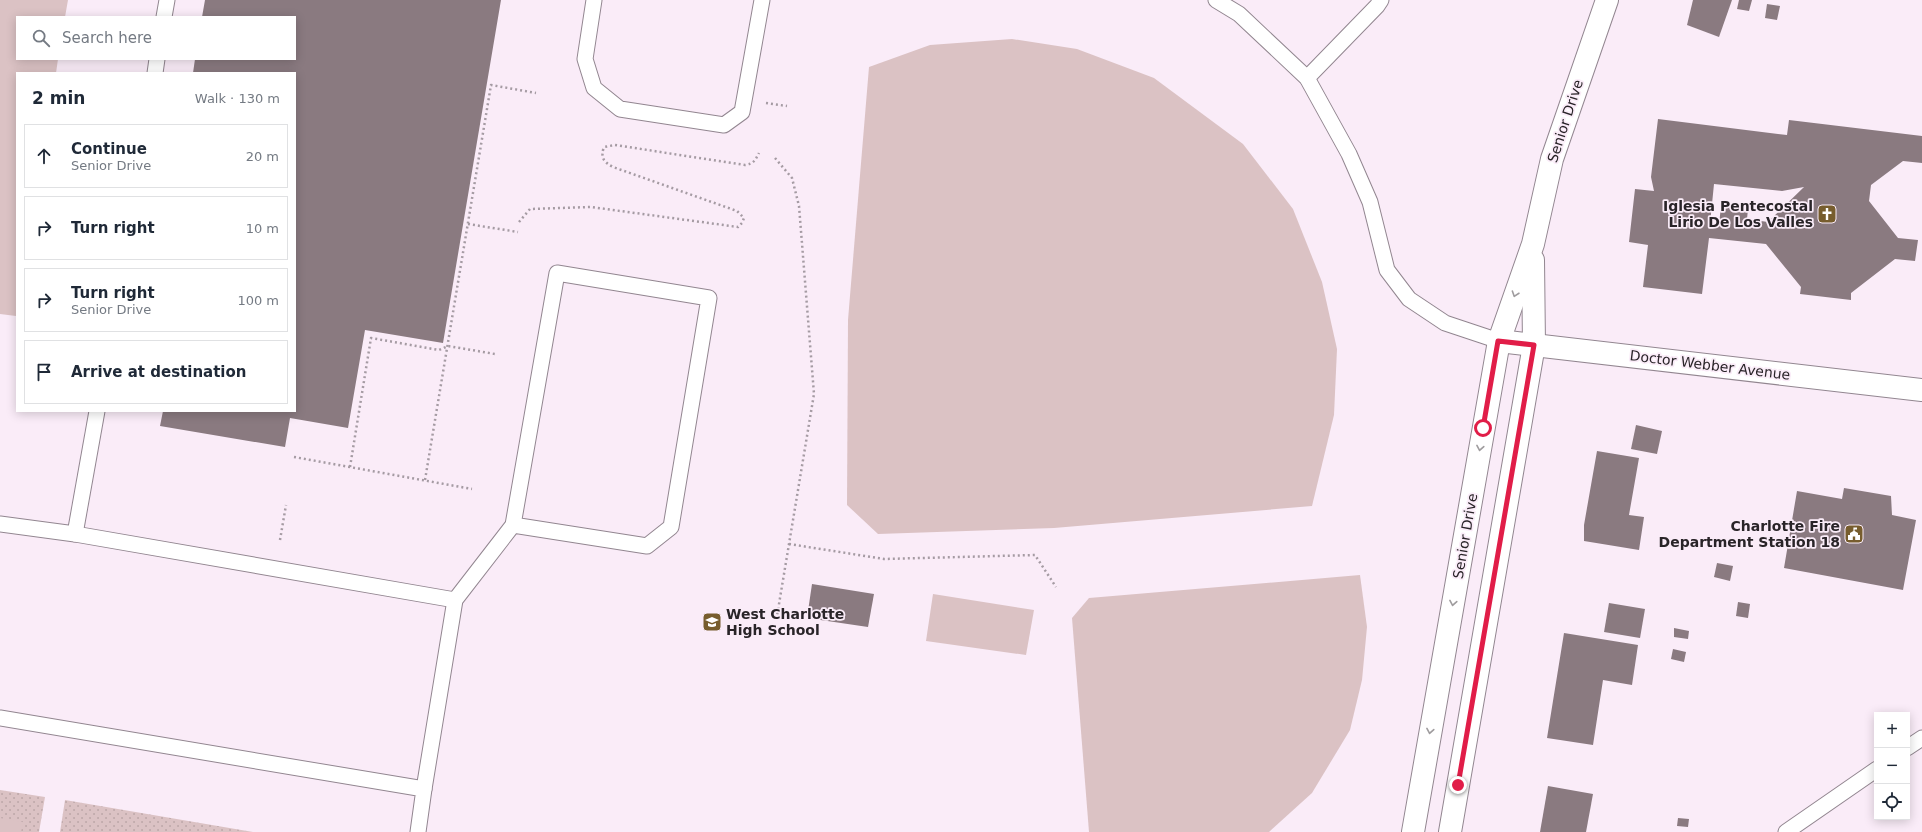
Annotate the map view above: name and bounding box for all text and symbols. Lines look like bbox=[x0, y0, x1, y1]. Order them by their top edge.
search box bbox=[16, 16, 296, 60]
icon: search bbox=[30, 27, 52, 49]
text: Search here bbox=[62, 29, 152, 47]
street label: Senior Drive bbox=[1544, 77, 1586, 165]
text: 2 min bbox=[32, 88, 85, 108]
text: Walk · 130 m bbox=[195, 91, 280, 106]
text: Continue bbox=[71, 140, 147, 158]
icon: ahead bbox=[33, 145, 55, 167]
text: 20 m bbox=[246, 149, 279, 164]
text: Senior Drive bbox=[71, 158, 151, 173]
place label: Iglesia Pentecostal Lirio De Los Valles bbox=[1663, 198, 1813, 230]
church icon: Iglesia Pentecostal Lirio De Los Valles bbox=[1816, 203, 1838, 225]
icon: right bbox=[33, 217, 55, 239]
text: Turn right bbox=[71, 219, 155, 237]
text: 10 m bbox=[246, 221, 279, 236]
text: Turn right bbox=[71, 284, 155, 302]
icon: right bbox=[33, 289, 55, 311]
one-way arrow bbox=[1511, 291, 1520, 298]
text: 100 m bbox=[237, 293, 279, 308]
text: Senior Drive bbox=[71, 302, 151, 317]
street label: Doctor Webber Avenue bbox=[1629, 347, 1791, 383]
icon: arrive bbox=[33, 361, 55, 383]
text: Arrive at destination bbox=[71, 363, 246, 381]
route start bbox=[1474, 419, 1492, 437]
one-way arrow bbox=[1476, 445, 1485, 451]
street label: Senior Drive bbox=[1450, 492, 1480, 580]
place label: Charlotte Fire Department Station 18 bbox=[1659, 518, 1840, 550]
public building icon: Charlotte Fire Department Station 18 bbox=[1843, 523, 1865, 545]
one-way arrow bbox=[1449, 600, 1457, 607]
place label: West Charlotte High School bbox=[726, 606, 844, 638]
school or university icon: West Charlotte High School bbox=[701, 611, 723, 633]
map controls bbox=[1874, 712, 1910, 820]
button: + bbox=[1874, 712, 1910, 748]
one-way arrow bbox=[1426, 728, 1435, 735]
button: − bbox=[1874, 748, 1910, 784]
route end bbox=[1449, 776, 1467, 794]
button: locate bbox=[1874, 784, 1910, 820]

